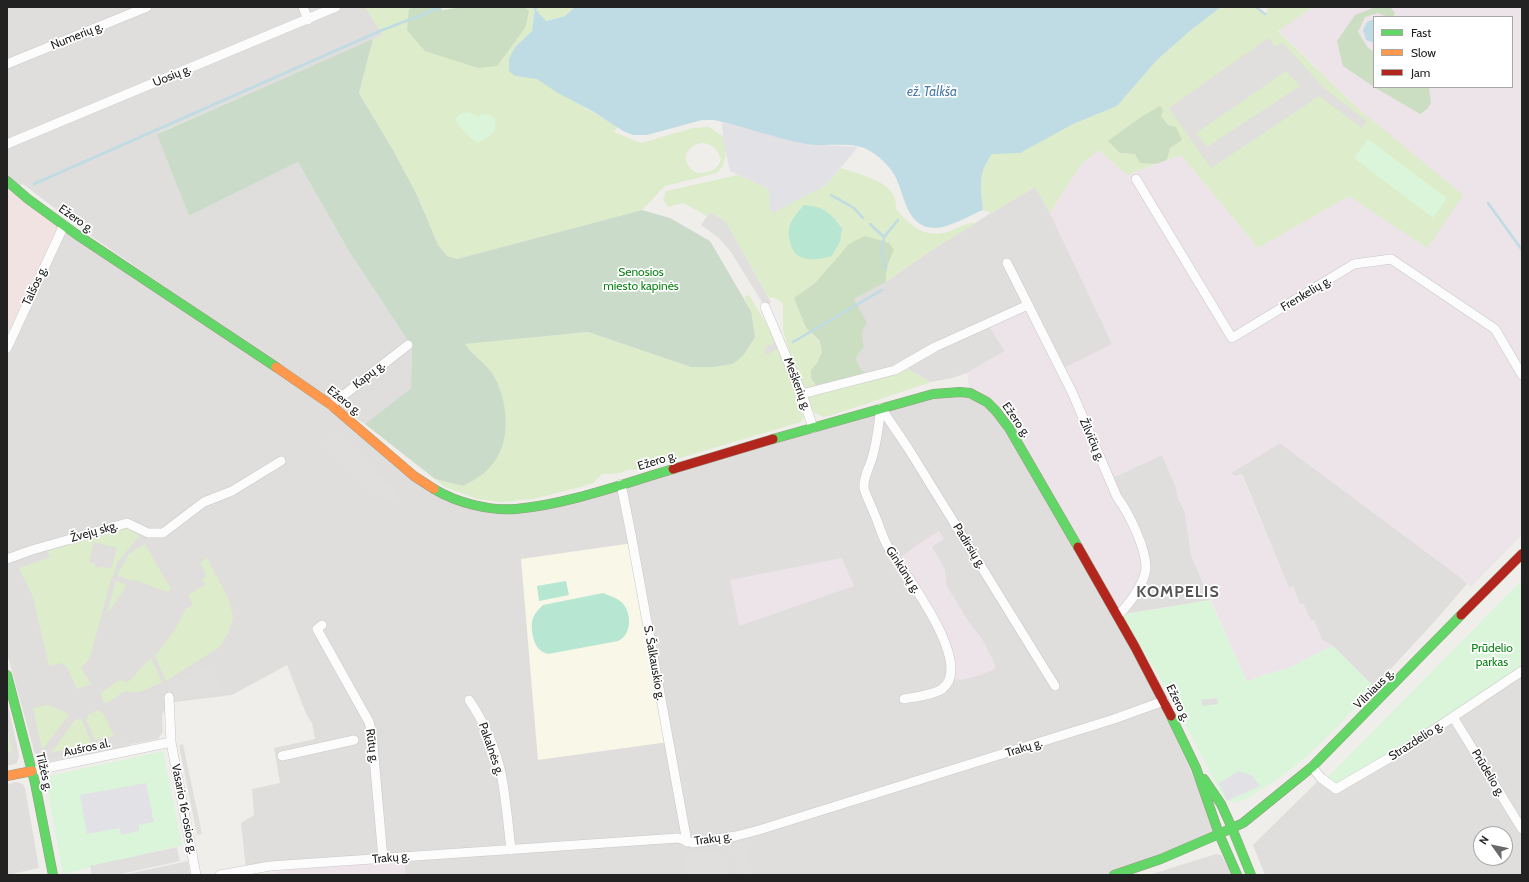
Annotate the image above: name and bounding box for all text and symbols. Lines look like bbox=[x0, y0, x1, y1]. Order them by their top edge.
legend bbox=[1373, 16, 1513, 88]
street label: Numerių g. bbox=[49, 19, 105, 53]
text: Fast bbox=[1411, 25, 1431, 40]
text: Slow bbox=[1411, 45, 1436, 60]
street label: Uosių g. bbox=[151, 62, 193, 90]
text: Jam bbox=[1411, 65, 1430, 80]
water label: ež. Talkša bbox=[907, 84, 957, 100]
street label: Ežero g. bbox=[56, 202, 96, 236]
street label: Talšos g. bbox=[20, 264, 50, 308]
park label: Senosios miesto kapinės bbox=[603, 265, 679, 293]
street label: Frenkelių g. bbox=[1278, 273, 1334, 315]
street label: Meškerių g. bbox=[780, 355, 814, 413]
street label: Kapų g. bbox=[350, 358, 388, 392]
street label: Ežero g. bbox=[324, 383, 364, 419]
street label: Ežero g. bbox=[999, 400, 1033, 440]
street label: Žilvičių g. bbox=[1076, 416, 1108, 464]
street label: Ežero g. bbox=[636, 448, 678, 474]
street label: Žvejų skg. bbox=[69, 518, 119, 546]
street label: Padirsių g. bbox=[950, 521, 988, 571]
street label: Ginkūnų g. bbox=[883, 544, 923, 596]
district label: KOMPELIS bbox=[1136, 582, 1220, 602]
street label: S. Šalkauskio g. bbox=[640, 624, 668, 702]
park label: Prūdelio parkas bbox=[1471, 641, 1513, 669]
street label: Vilniaus g. bbox=[1351, 666, 1397, 712]
street label: Ežero g. bbox=[1163, 682, 1193, 724]
street label: Strazdelio g. bbox=[1386, 718, 1446, 764]
street label: Pakalnės g. bbox=[475, 720, 507, 778]
street label: Rūtų g. bbox=[362, 728, 382, 764]
street label: Aušros al. bbox=[62, 736, 112, 760]
street label: Trakų g. bbox=[1004, 736, 1044, 760]
street label: Prūdelio g. bbox=[1468, 747, 1508, 799]
street label: Tilžės g. bbox=[33, 751, 55, 793]
street label: Vasario 16-osios g. bbox=[168, 763, 200, 855]
north arrow bbox=[1473, 826, 1513, 866]
street label: Trakų g. bbox=[693, 829, 733, 849]
text: N bbox=[1476, 833, 1492, 847]
street label: Trakų g. bbox=[372, 849, 410, 867]

